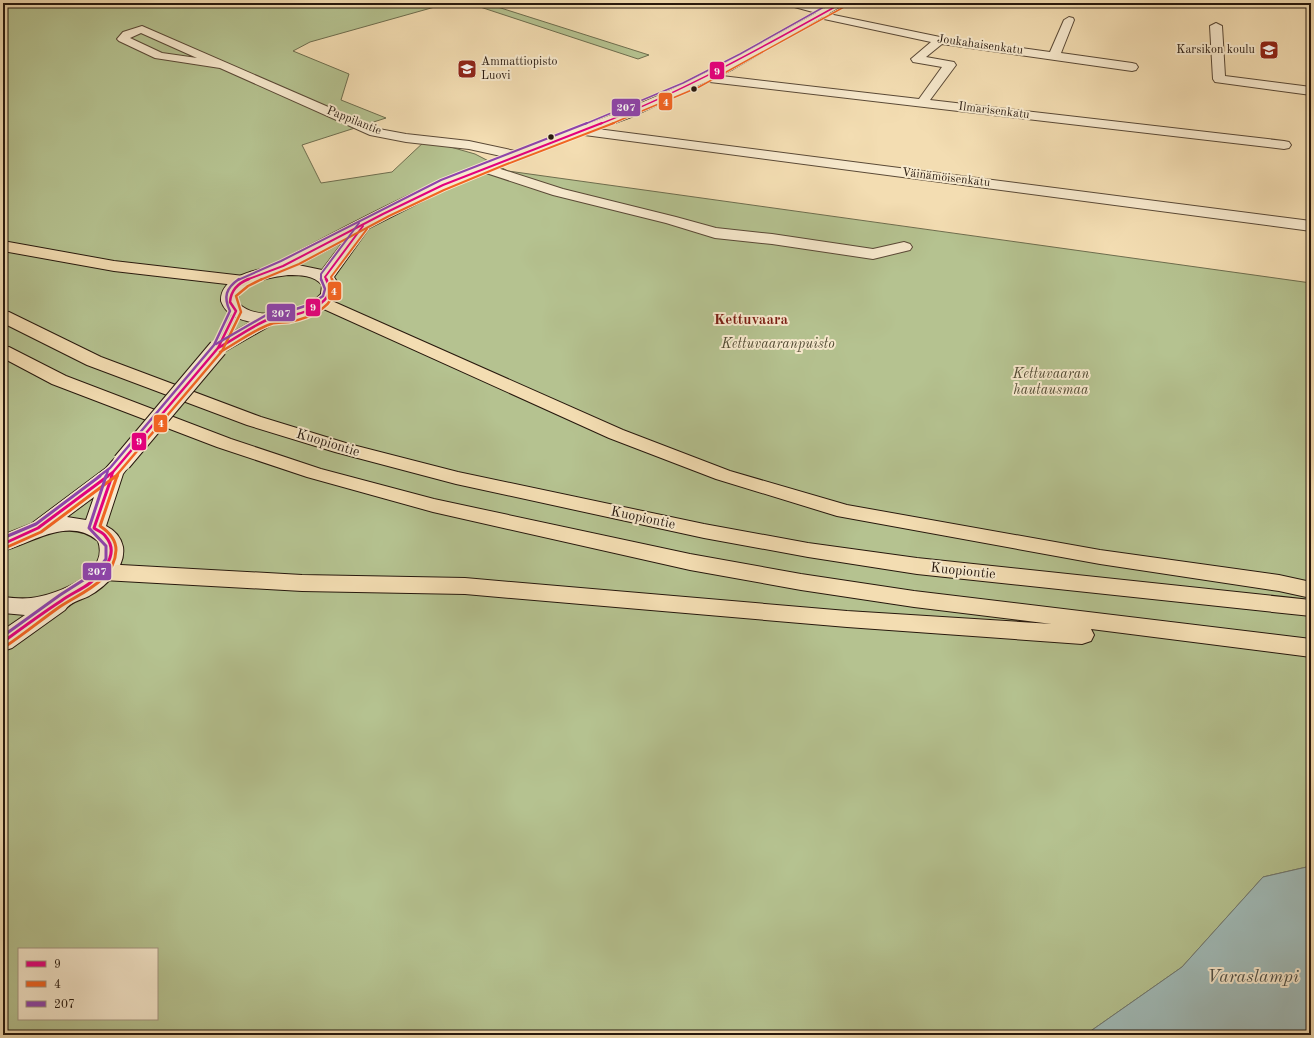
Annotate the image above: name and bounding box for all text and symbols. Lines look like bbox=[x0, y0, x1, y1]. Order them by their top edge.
street label: Joukahaisenkatu bbox=[936, 33, 1024, 57]
school or university icon: Karsikon koulu bbox=[1258, 39, 1280, 61]
place label: Karsikon koulu bbox=[1176, 44, 1256, 56]
place label: Ammattiopisto Luovi bbox=[481, 56, 558, 82]
school or university icon: Ammattiopisto Luovi bbox=[456, 58, 478, 80]
line badge: 9 bbox=[709, 61, 725, 80]
text: 9 bbox=[714, 67, 720, 78]
unlabelled marker bbox=[689, 84, 699, 94]
line badge: 4 bbox=[658, 92, 673, 111]
line badge: 207 bbox=[611, 98, 641, 117]
text: 4 bbox=[663, 98, 669, 109]
street label: Ilmarisenkatu bbox=[958, 101, 1031, 121]
text: 207 bbox=[616, 103, 636, 114]
street label: Pappilantie bbox=[325, 105, 384, 138]
unlabelled marker bbox=[546, 132, 556, 142]
street label: Väinämöisenkatu bbox=[901, 167, 991, 189]
line badge: 4 bbox=[327, 281, 342, 301]
text: 4 bbox=[331, 287, 337, 298]
line badge: 9 bbox=[305, 298, 321, 317]
line badge: 207 bbox=[266, 303, 296, 322]
text: 9 bbox=[310, 303, 316, 314]
text: 207 bbox=[271, 309, 291, 320]
district label: Kettuvaara bbox=[714, 313, 789, 328]
park label: Kettuvaaranpuisto bbox=[720, 337, 835, 352]
park label: Kettuvaaran hautausmaa bbox=[1012, 367, 1089, 397]
line badge: 4 bbox=[153, 414, 168, 433]
text: 4 bbox=[158, 419, 164, 430]
street label: Kuopiontie bbox=[295, 427, 361, 459]
line badge: 9 bbox=[131, 432, 147, 451]
text: 9 bbox=[136, 437, 142, 448]
street label: Kuopiontie bbox=[609, 504, 677, 532]
street label: Kuopiontie bbox=[930, 561, 996, 581]
line badge: 207 bbox=[82, 562, 112, 581]
text: 207 bbox=[87, 567, 107, 578]
legend bbox=[18, 948, 158, 1020]
text: 9 bbox=[54, 959, 61, 971]
water label: Varaslampi bbox=[1207, 968, 1299, 986]
text: 4 bbox=[54, 979, 61, 991]
text: 207 bbox=[54, 999, 75, 1011]

